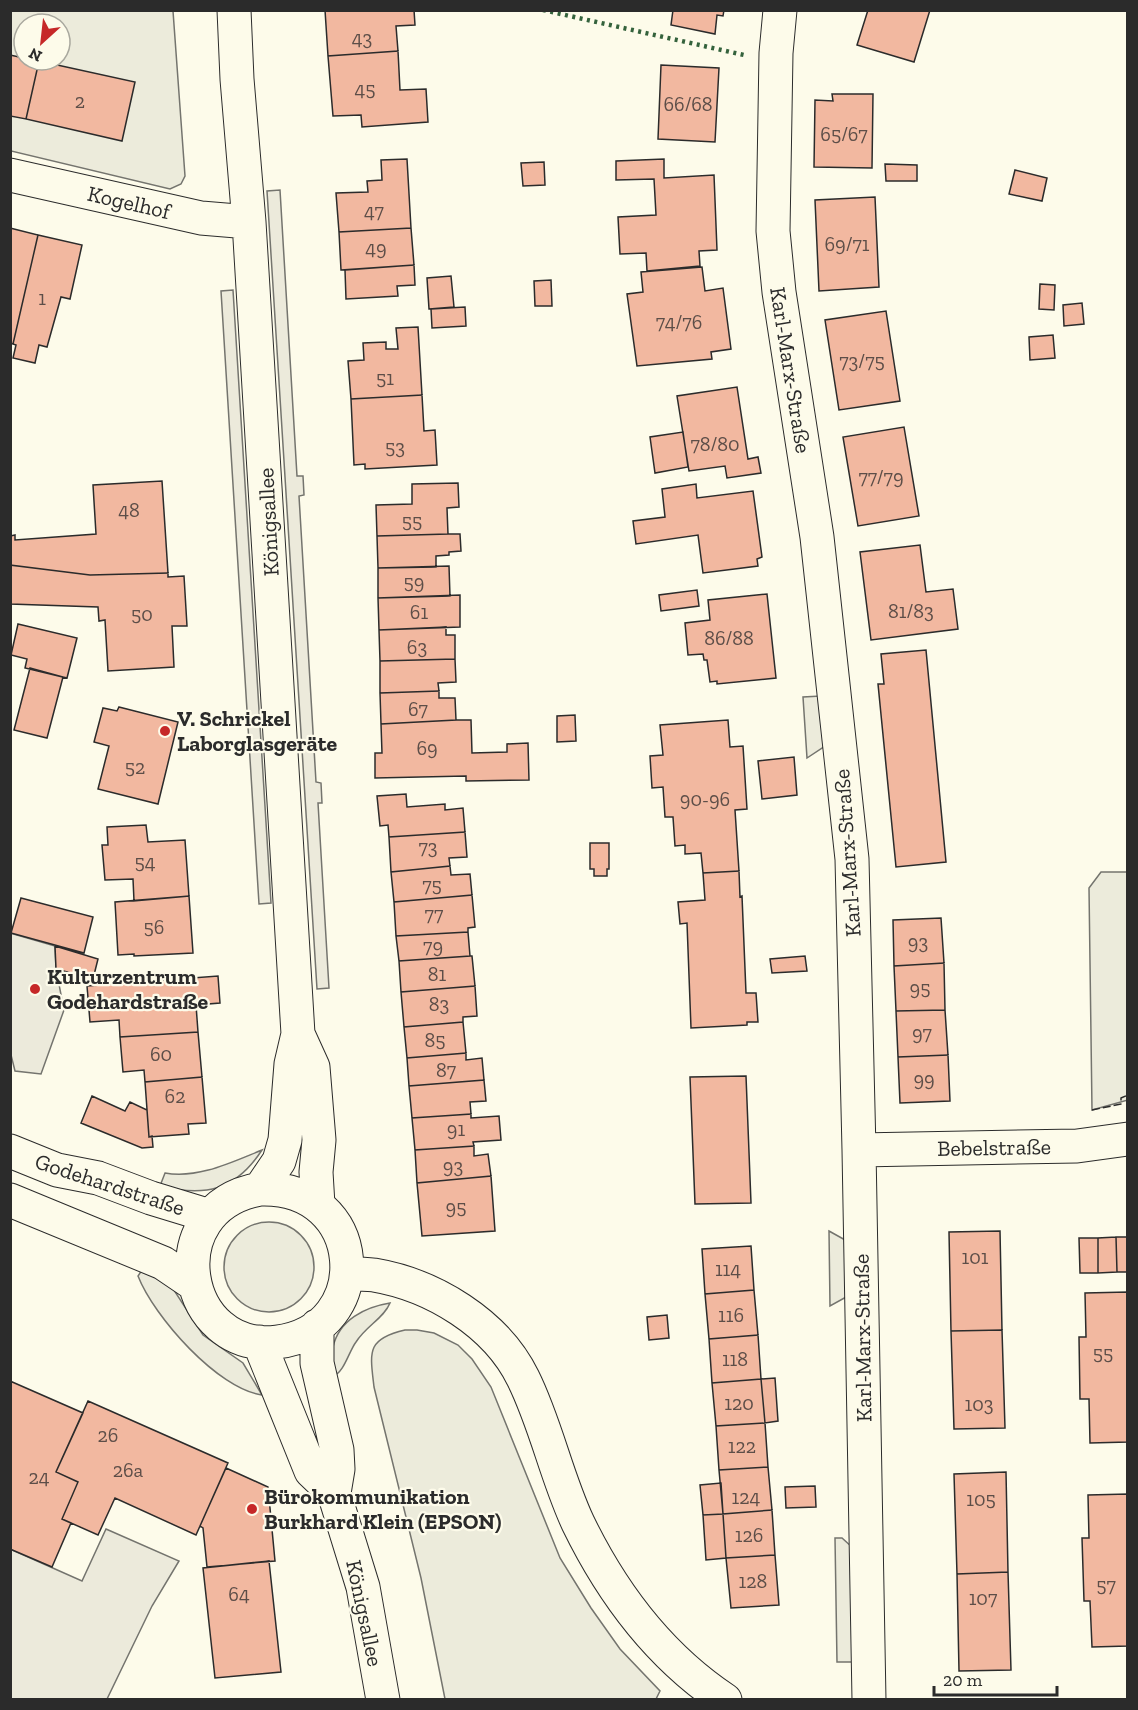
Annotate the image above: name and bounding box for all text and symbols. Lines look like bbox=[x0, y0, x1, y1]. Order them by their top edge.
north arrow bbox=[12, 12, 72, 72]
house number: 43 bbox=[352, 26, 372, 50]
text: N bbox=[26, 44, 45, 66]
house number: 45 bbox=[354, 77, 376, 101]
house number: 2 bbox=[75, 89, 85, 113]
house number: 66/68 bbox=[663, 92, 713, 116]
house number: 65/67 bbox=[820, 122, 868, 146]
street label: Kogelhof bbox=[85, 180, 175, 226]
house number: 47 bbox=[364, 199, 385, 223]
house number: 69/71 bbox=[824, 232, 870, 256]
house number: 49 bbox=[365, 236, 387, 260]
street label: Karl-Marx-Straße bbox=[764, 285, 817, 455]
house number: 1 bbox=[38, 286, 46, 310]
house number: 74/76 bbox=[656, 310, 702, 334]
house number: 73/75 bbox=[839, 349, 885, 373]
house number: 51 bbox=[376, 366, 394, 390]
house number: 78/80 bbox=[690, 432, 740, 456]
house number: 53 bbox=[385, 435, 405, 459]
house number: 77/79 bbox=[858, 465, 904, 489]
street label: Königsallee bbox=[252, 467, 285, 577]
house number: 48 bbox=[118, 498, 140, 522]
house number: 55 bbox=[402, 509, 422, 533]
house number: 59 bbox=[404, 570, 424, 594]
house number: 81/83 bbox=[888, 599, 934, 623]
house number: 61 bbox=[410, 600, 428, 624]
house number: 50 bbox=[131, 602, 153, 626]
house number: 86/88 bbox=[704, 626, 754, 650]
house number: 63 bbox=[407, 635, 427, 659]
house number: 67 bbox=[408, 697, 429, 721]
place label: V. Schrickel Laborglasgeräte bbox=[177, 705, 337, 757]
marker: V. Schrickel Laborglasgeräte bbox=[158, 724, 172, 738]
house number: 69 bbox=[416, 736, 438, 760]
house number: 52 bbox=[125, 755, 145, 779]
street label: Karl-Marx-Straße bbox=[828, 768, 867, 938]
house number: 90-96 bbox=[680, 787, 730, 811]
house number: 73 bbox=[418, 835, 438, 859]
house number: 54 bbox=[134, 850, 156, 874]
house number: 75 bbox=[422, 873, 442, 897]
house number: 77 bbox=[425, 902, 444, 926]
house number: 56 bbox=[144, 915, 164, 939]
house number: 93 bbox=[908, 930, 928, 954]
house number: 79 bbox=[423, 934, 443, 958]
house number: 81 bbox=[428, 962, 447, 986]
place label: Kulturzentrum Godehardstraße bbox=[47, 963, 209, 1015]
house number: 95 bbox=[910, 976, 930, 1000]
marker: Kulturzentrum Godehardstraße bbox=[28, 982, 42, 996]
house number: 83 bbox=[429, 992, 449, 1016]
house number: 97 bbox=[912, 1021, 933, 1045]
house number: 85 bbox=[425, 1028, 446, 1052]
house number: 60 bbox=[150, 1042, 172, 1066]
house number: 87 bbox=[436, 1058, 457, 1082]
house number: 99 bbox=[913, 1067, 935, 1091]
house number: 62 bbox=[165, 1084, 185, 1108]
house number: 91 bbox=[447, 1117, 465, 1141]
street label: Bebelstraße bbox=[937, 1133, 1051, 1162]
street label: Godehardstraße bbox=[32, 1148, 188, 1221]
house number: 93 bbox=[443, 1154, 463, 1178]
house number: 95 bbox=[446, 1195, 466, 1219]
house number: 101 bbox=[962, 1245, 989, 1269]
street label: Karl-Marx-Straße bbox=[848, 1254, 877, 1422]
house number: 114 bbox=[715, 1257, 741, 1281]
house number: 116 bbox=[718, 1303, 744, 1327]
house number: 55 bbox=[1093, 1341, 1113, 1365]
house number: 118 bbox=[722, 1347, 748, 1371]
house number: 120 bbox=[724, 1391, 754, 1415]
house number: 103 bbox=[965, 1392, 994, 1416]
house number: 26 bbox=[98, 1423, 118, 1447]
house number: 122 bbox=[728, 1434, 756, 1458]
house number: 26a bbox=[113, 1458, 144, 1482]
house number: 24 bbox=[28, 1465, 50, 1489]
place label: Bürokommunikation Burkhard Klein (EPSON) bbox=[264, 1483, 501, 1535]
house number: 124 bbox=[732, 1485, 761, 1509]
house number: 105 bbox=[966, 1487, 996, 1511]
marker: Bürokommunikation Burkhard Klein (EPSON) bbox=[245, 1502, 259, 1516]
house number: 126 bbox=[735, 1523, 763, 1547]
street label: Königsallee bbox=[340, 1557, 389, 1669]
house number: 128 bbox=[739, 1569, 767, 1593]
house number: 57 bbox=[1096, 1573, 1116, 1597]
house number: 64 bbox=[228, 1582, 250, 1606]
house number: 107 bbox=[969, 1586, 998, 1610]
scale bar bbox=[934, 1659, 1057, 1697]
text: 20 m bbox=[943, 1669, 983, 1691]

